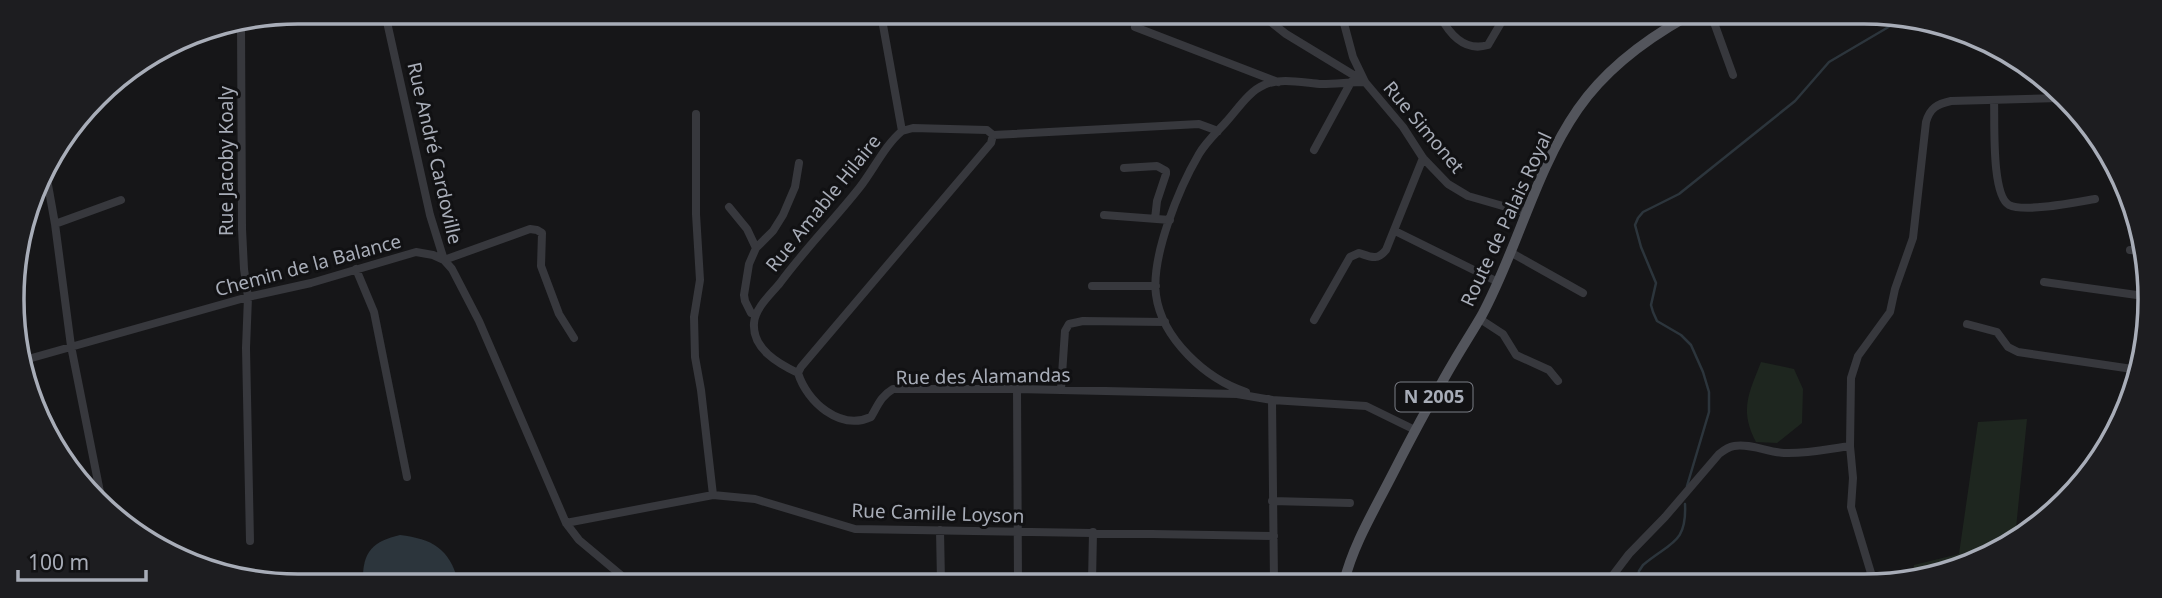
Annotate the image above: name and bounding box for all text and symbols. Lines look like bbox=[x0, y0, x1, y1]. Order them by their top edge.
street label: Rue André Cardoville bbox=[401, 59, 469, 247]
street label: Rue Simonet bbox=[1378, 75, 1470, 179]
street label: Rue Jacoby Koaly bbox=[213, 86, 239, 236]
street label: Route de Palais Royal bbox=[1454, 128, 1558, 310]
street label: Rue Amable Hilaire bbox=[760, 129, 886, 277]
street label: Chemin de la Balance bbox=[212, 228, 404, 302]
street label: Rue des Alamandas bbox=[895, 361, 1071, 391]
road number: N 2005 bbox=[1396, 382, 1472, 412]
street label: Rue Camille Loyson bbox=[851, 497, 1025, 529]
scale bar bbox=[18, 538, 145, 582]
text: 100 m bbox=[28, 548, 89, 576]

